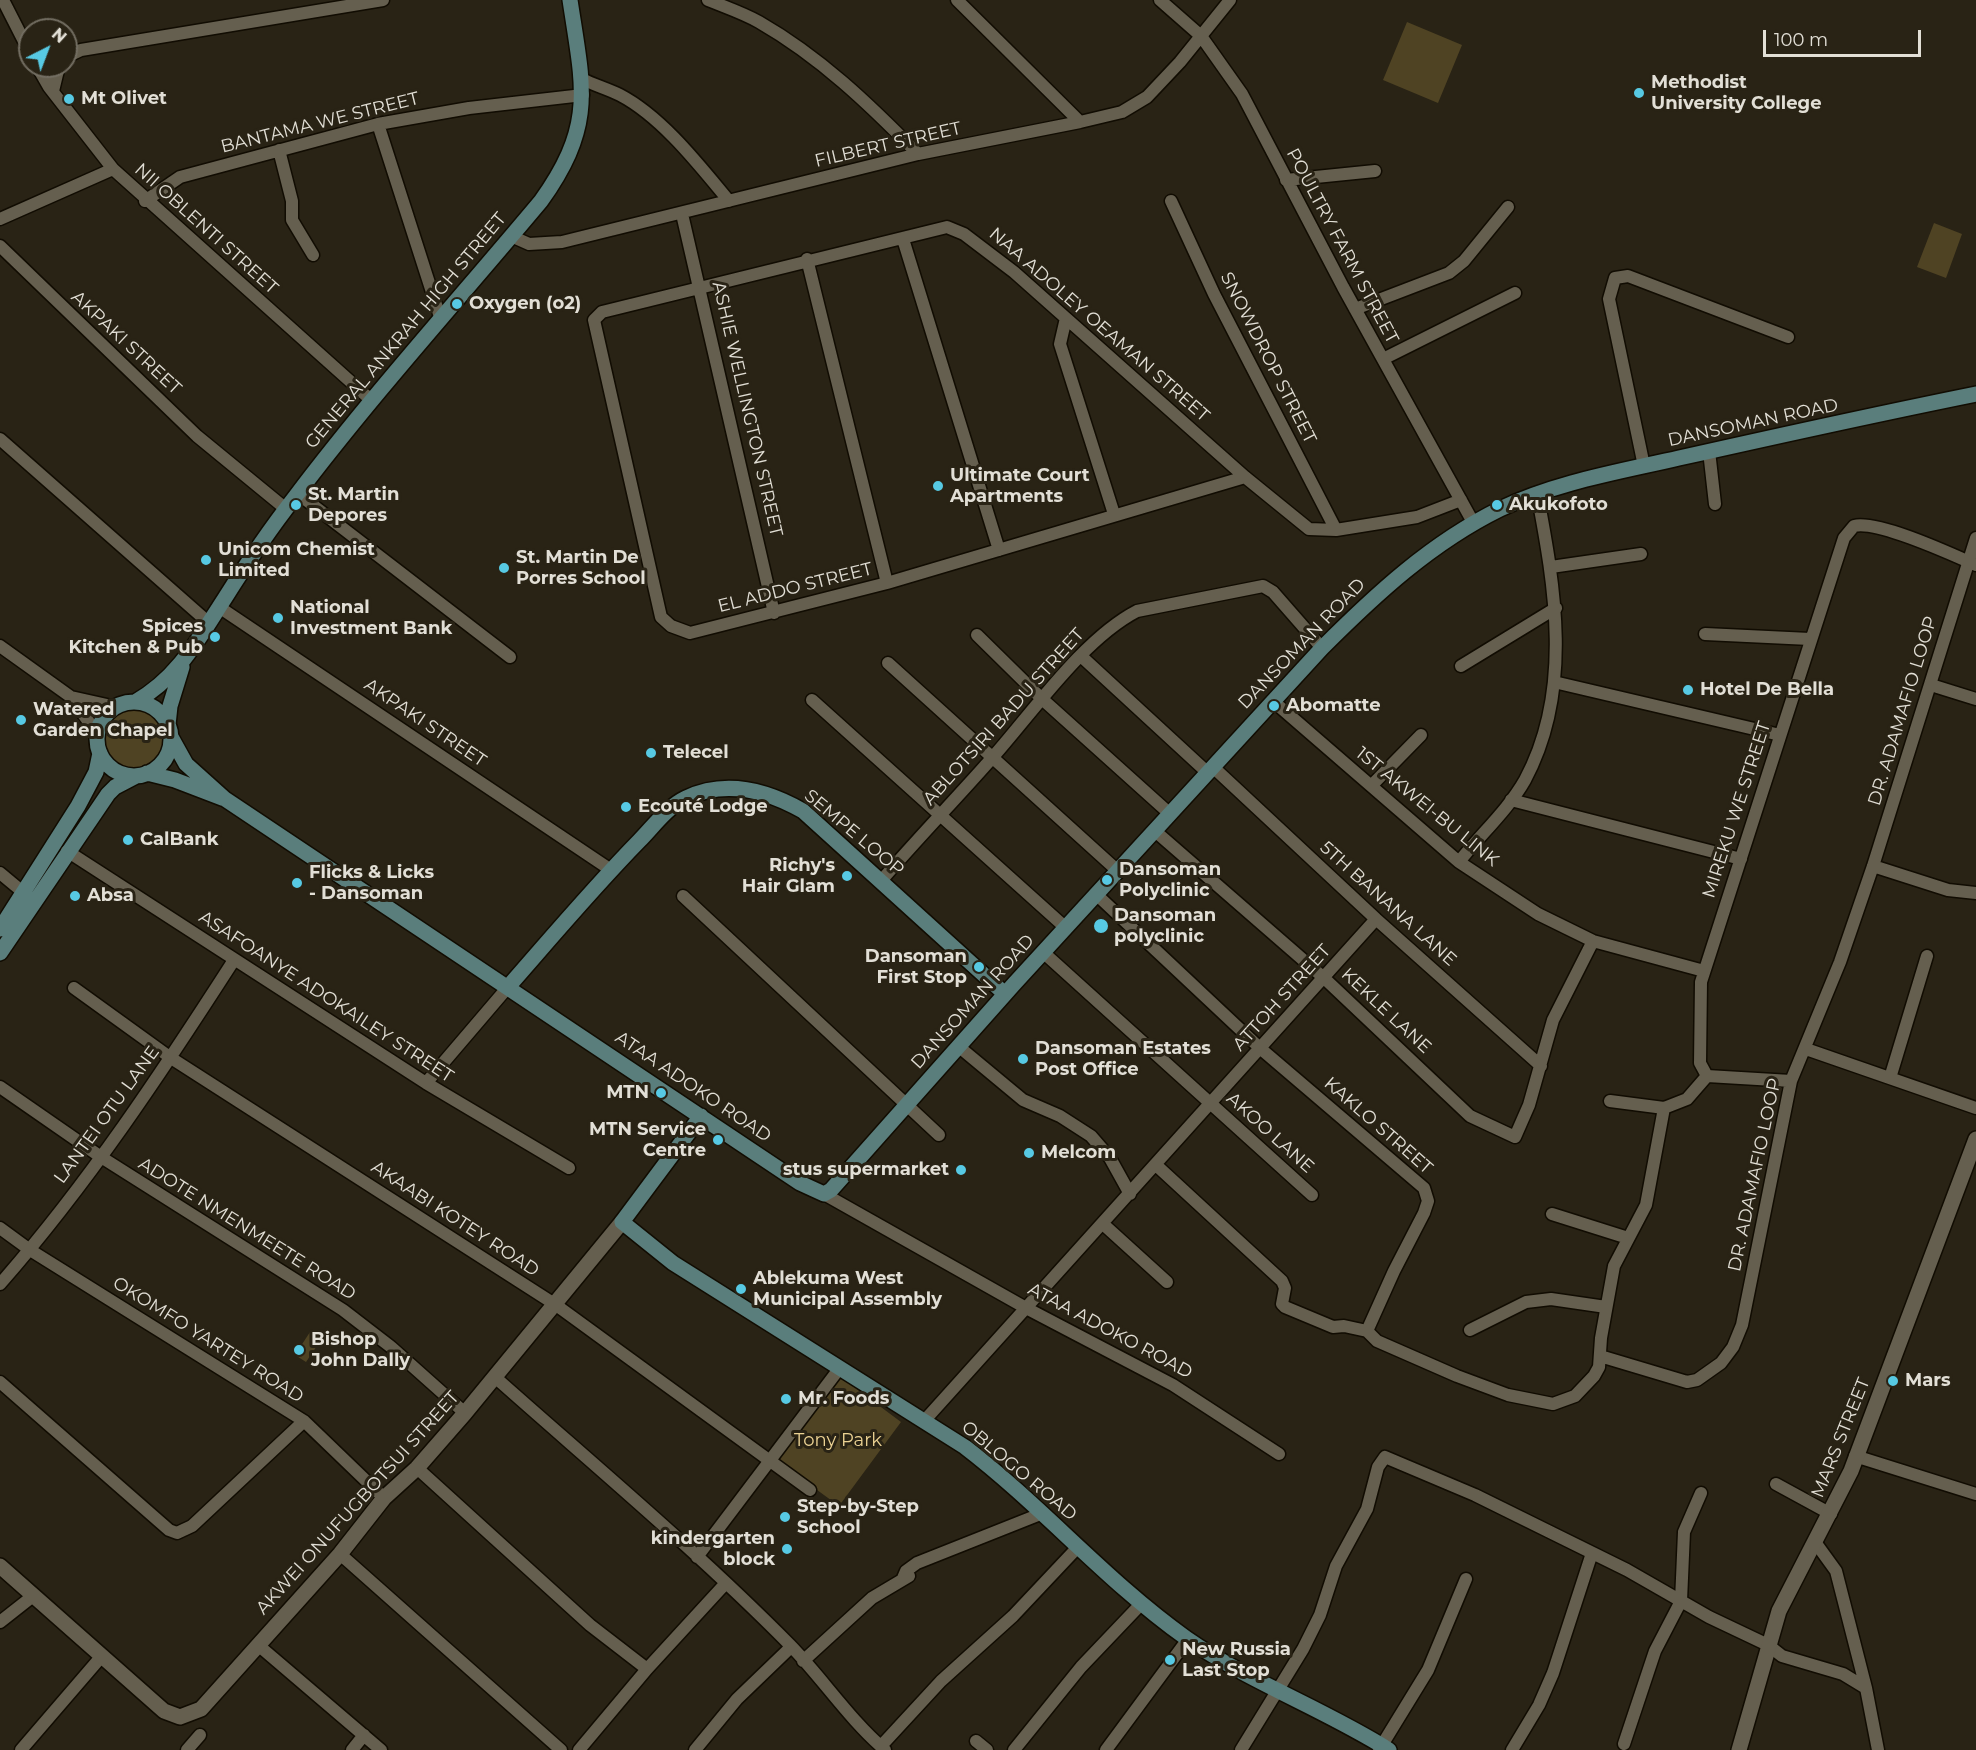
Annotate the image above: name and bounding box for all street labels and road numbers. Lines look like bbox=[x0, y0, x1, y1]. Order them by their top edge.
street label: BANTAMA WE STREET bbox=[219, 88, 421, 158]
street label: FILBERT STREET bbox=[813, 118, 963, 172]
street label: POULTRY FARM STREET bbox=[1281, 145, 1403, 347]
street label: NII OBLENTI STREET bbox=[130, 159, 282, 299]
street label: GENERAL ANKRAH HIGH STREET bbox=[301, 209, 511, 453]
street label: NAA ADOLEY OEAMAN STREET bbox=[984, 223, 1214, 427]
street label: SNOWDROP STREET bbox=[1215, 269, 1321, 447]
street label: ASHIE WELLINGTON STREET bbox=[707, 279, 787, 539]
street label: AKPAKI STREET bbox=[67, 287, 185, 399]
street label: DANSOMAN ROAD bbox=[1666, 394, 1840, 452]
street label: EL ADDO STREET bbox=[716, 558, 874, 618]
street label: DANSOMAN ROAD bbox=[1234, 574, 1370, 714]
street label: DR. ADAMAFIO LOOP bbox=[1864, 614, 1942, 808]
street label: ABLOTSIRI BADU STREET bbox=[919, 624, 1089, 810]
street label: AKPAKI STREET bbox=[360, 674, 490, 772]
street label: MIREKU WE STREET bbox=[1698, 719, 1776, 901]
street label: 1ST AKWEI-BU LINK bbox=[1351, 743, 1503, 871]
street label: SEMPE LOOP bbox=[800, 785, 908, 881]
street label: 5TH BANANA LANE bbox=[1315, 837, 1461, 971]
street label: ASAFOANYE ADOKAILEY STREET bbox=[195, 907, 457, 1087]
street label: DANSOMAN ROAD bbox=[907, 930, 1039, 1074]
street label: ATTOH STREET bbox=[1228, 940, 1336, 1056]
street label: KEKLE LANE bbox=[1337, 964, 1435, 1058]
street label: ATAA ADOKO ROAD bbox=[611, 1027, 775, 1147]
street label: LANTEI OTU LANE bbox=[50, 1042, 164, 1188]
street label: KAKLO STREET bbox=[1319, 1073, 1437, 1179]
street label: DR. ADAMAFIO LOOP bbox=[1724, 1076, 1786, 1274]
street label: AKOO LANE bbox=[1222, 1088, 1318, 1178]
street label: ADOTE NMENMEETE ROAD bbox=[134, 1153, 360, 1305]
street label: AKAABI KOTEY ROAD bbox=[367, 1157, 543, 1281]
street label: OKOMFO YARTEY ROAD bbox=[109, 1272, 307, 1408]
street label: ATAA ADOKO ROAD bbox=[1024, 1278, 1196, 1384]
street label: MARS STREET bbox=[1807, 1375, 1875, 1501]
street label: AKWEI ONUFUGBOTSUI STREET bbox=[252, 1387, 464, 1619]
street label: OBLOGO ROAD bbox=[957, 1417, 1081, 1525]

